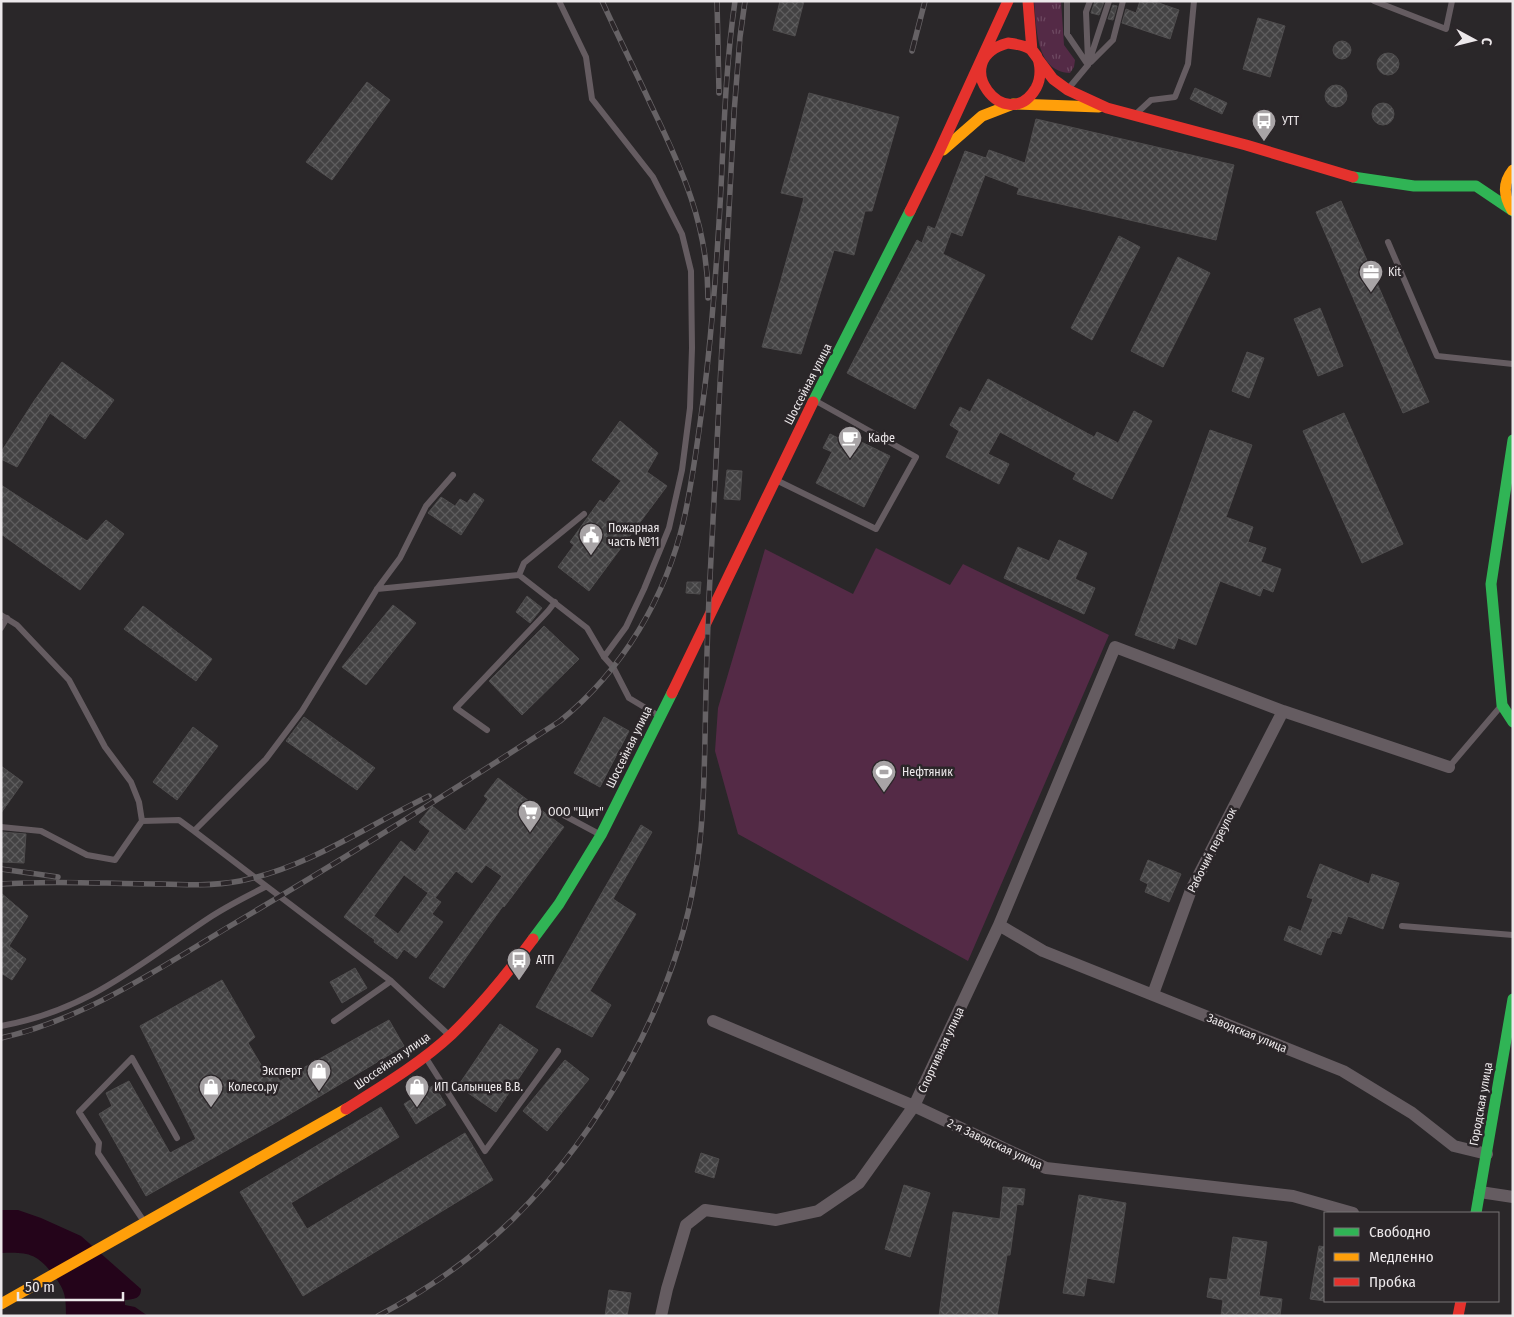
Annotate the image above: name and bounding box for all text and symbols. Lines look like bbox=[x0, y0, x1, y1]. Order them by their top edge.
north arrow bbox=[1449, 15, 1499, 65]
text: С bbox=[1477, 37, 1495, 47]
bus stop icon: УТТ bbox=[1251, 108, 1277, 142]
place label: УТТ bbox=[1281, 114, 1299, 128]
office icon: Kit bbox=[1358, 259, 1384, 293]
place label: Kit bbox=[1388, 265, 1401, 279]
street label: Шоссейная улица bbox=[781, 341, 835, 427]
cafe icon: Кафе bbox=[837, 425, 863, 459]
place label: Кафе bbox=[868, 431, 895, 445]
place label: Пожарная часть №11 bbox=[608, 521, 659, 549]
public building icon: Пожарная часть №11 bbox=[578, 522, 604, 556]
street label: Шоссейная улица bbox=[603, 704, 655, 790]
sports icon: Нефтяник bbox=[871, 759, 897, 793]
place label: Нефтяник bbox=[902, 765, 953, 779]
supermarket icon: ООО "Щит" bbox=[517, 799, 543, 833]
place label: ООО "Щит" bbox=[548, 805, 604, 819]
street label: Рабочий переулок bbox=[1185, 805, 1240, 895]
bus stop icon: АТП bbox=[506, 947, 532, 981]
place label: АТП bbox=[536, 953, 555, 967]
street label: Спортивная улица bbox=[915, 1005, 967, 1095]
street label: Заводская улица bbox=[1205, 1011, 1289, 1055]
street label: Шоссейная улица bbox=[351, 1030, 433, 1092]
shop icon: Эксперт bbox=[306, 1058, 332, 1092]
street label: Городская улица bbox=[1467, 1061, 1495, 1147]
place label: Эксперт bbox=[262, 1064, 302, 1078]
shop icon: Колесо.ру bbox=[198, 1074, 224, 1108]
shop icon: ИП Салынцев В.В. bbox=[404, 1074, 430, 1108]
place label: Колесо.ру bbox=[228, 1080, 279, 1094]
place label: ИП Салынцев В.В. bbox=[434, 1080, 523, 1094]
street label: 2-я Заводская улица bbox=[945, 1116, 1045, 1172]
legend bbox=[1324, 1212, 1499, 1302]
text: Свободно bbox=[1369, 1223, 1431, 1241]
text: Медленно bbox=[1369, 1248, 1434, 1266]
scale bar bbox=[18, 1270, 122, 1302]
text: Пробка bbox=[1369, 1273, 1416, 1291]
text: 50 m bbox=[25, 1278, 55, 1296]

